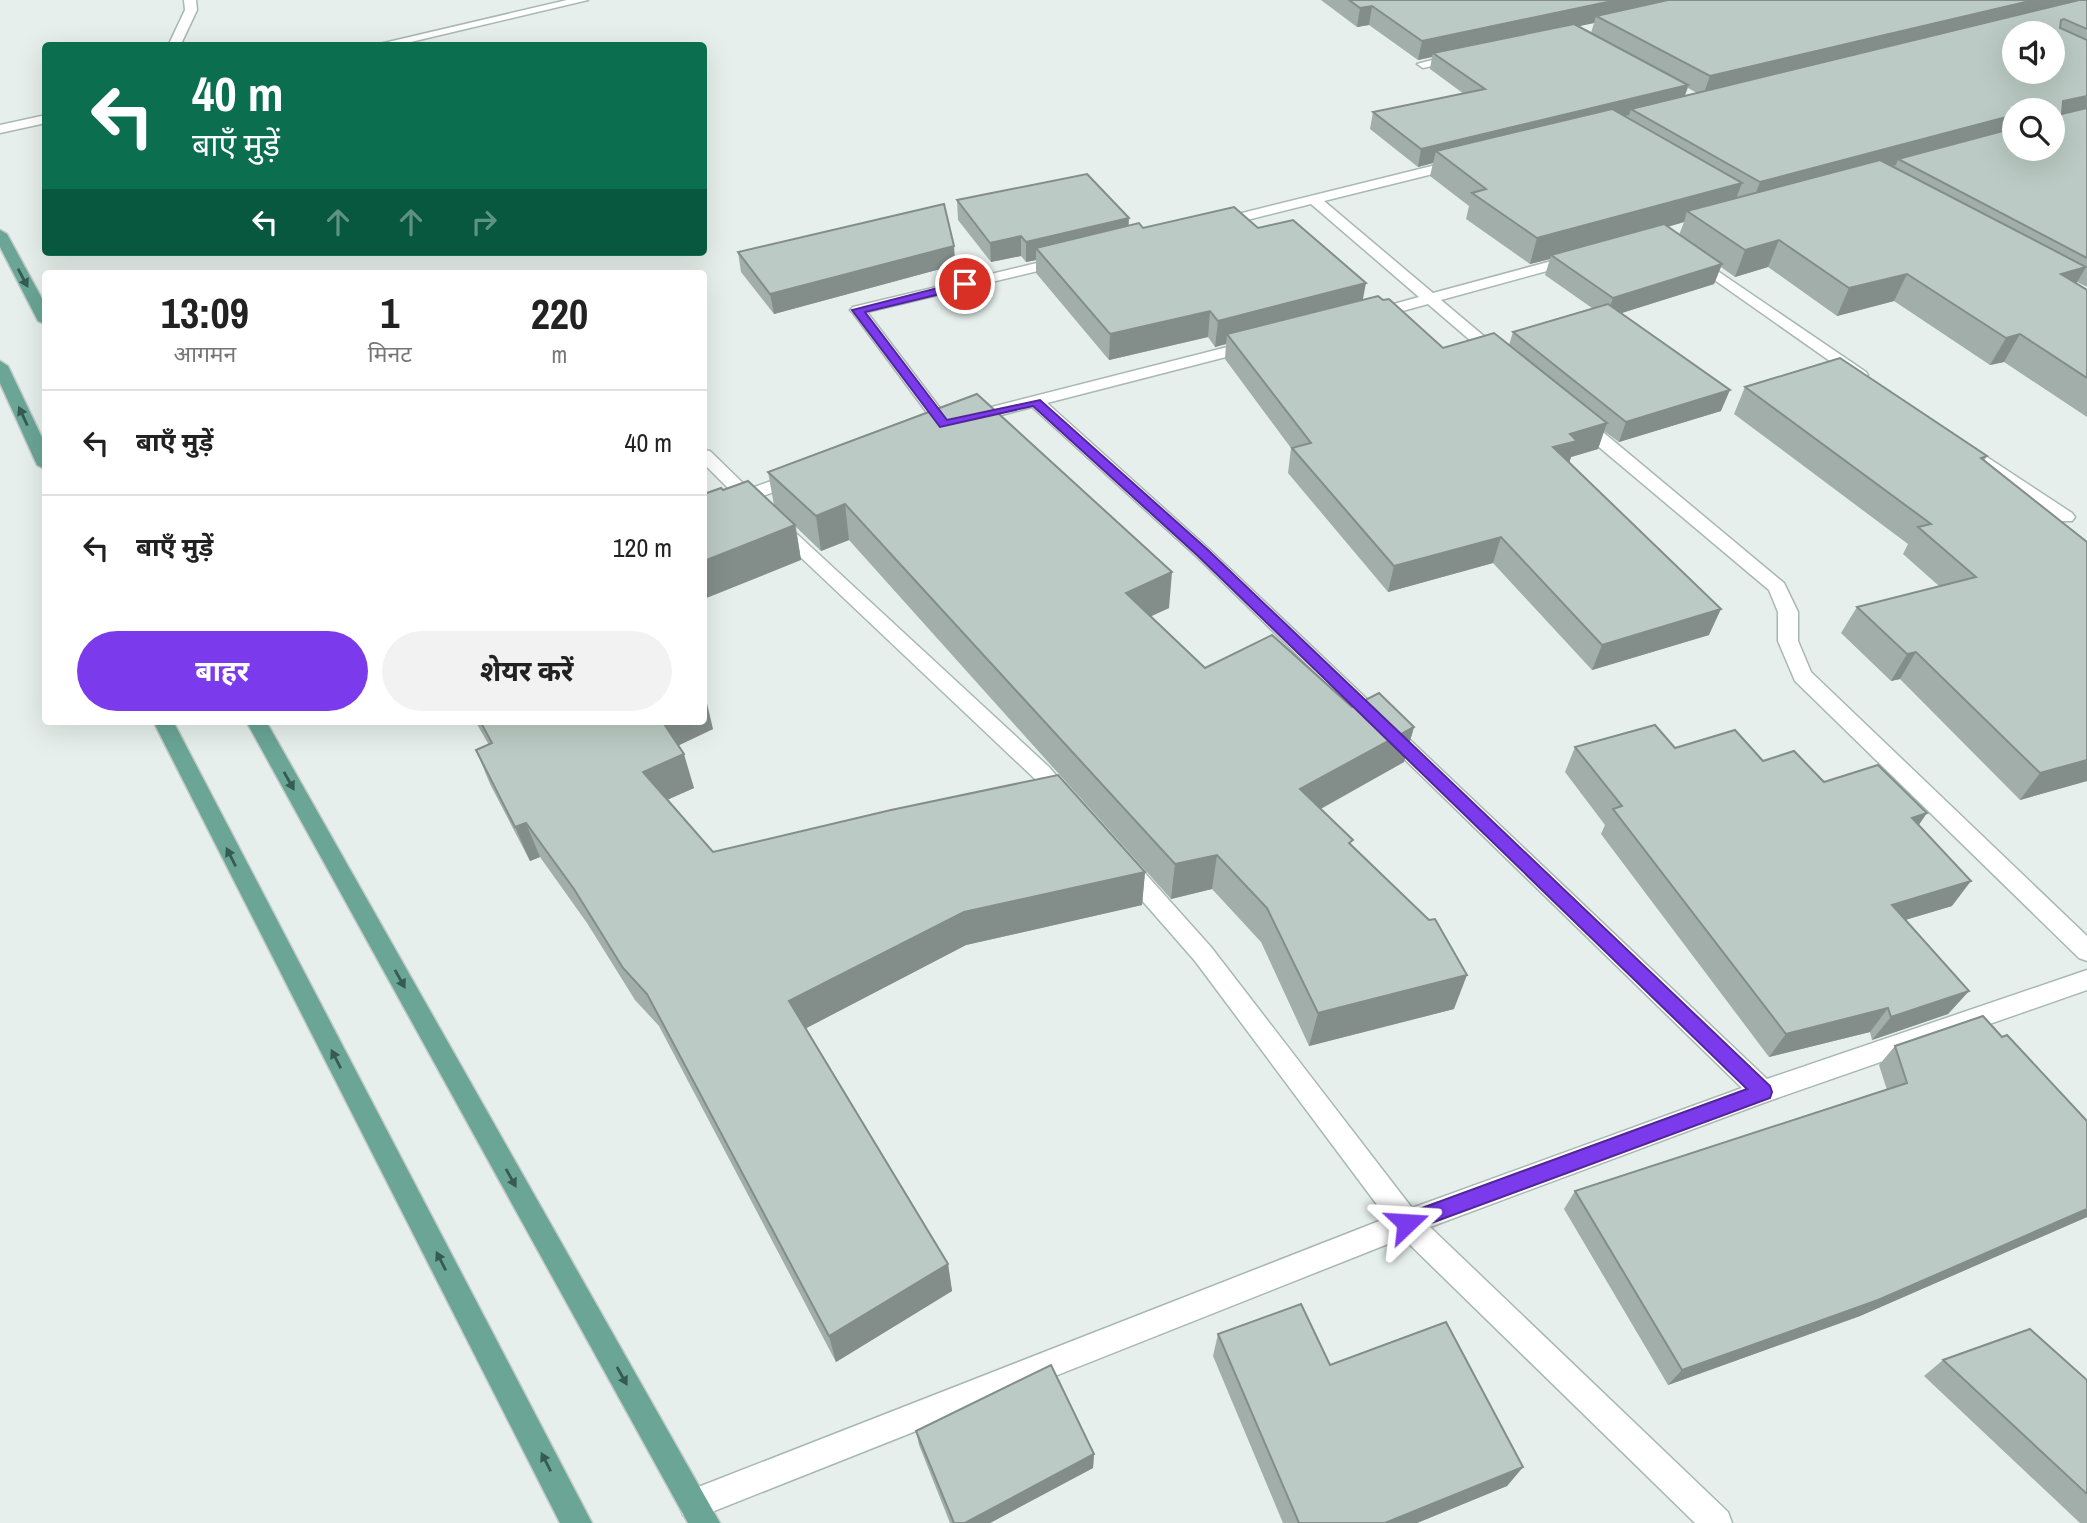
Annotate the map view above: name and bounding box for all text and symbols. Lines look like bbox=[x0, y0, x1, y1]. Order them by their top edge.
map controls bbox=[2002, 21, 2065, 161]
button: sound bbox=[2002, 21, 2065, 84]
text: 40 m bbox=[192, 60, 284, 126]
icon: left bbox=[77, 70, 168, 161]
button: search bbox=[2002, 98, 2065, 161]
text: बाएँ मुड़ें bbox=[192, 123, 280, 166]
icon: left bbox=[246, 203, 284, 241]
icon: ahead bbox=[319, 203, 357, 241]
icon: ahead bbox=[392, 203, 430, 241]
icon: right bbox=[465, 203, 503, 241]
pin bbox=[935, 254, 995, 314]
icon: arrive bbox=[946, 265, 984, 303]
one-way arrow bbox=[17, 268, 28, 288]
text: 13:09 bbox=[161, 285, 249, 341]
text: 1 bbox=[380, 285, 399, 341]
text: 220 bbox=[531, 286, 588, 342]
text: आगमन bbox=[173, 338, 236, 369]
text: मिनट bbox=[368, 338, 412, 369]
text: m bbox=[552, 339, 567, 370]
one-way arrow bbox=[17, 406, 29, 426]
icon: left bbox=[77, 424, 115, 462]
text: बाएँ मुड़ें bbox=[136, 424, 213, 459]
text: 40 m bbox=[625, 425, 672, 460]
icon: left bbox=[77, 529, 115, 567]
text: बाएँ मुड़ें bbox=[136, 529, 213, 564]
text: 120 m bbox=[613, 530, 672, 565]
button: बाहर bbox=[77, 631, 368, 711]
button: शेयर करें bbox=[382, 631, 672, 711]
one-way arrow bbox=[283, 771, 295, 790]
one-way arrow bbox=[226, 847, 237, 867]
one-way arrow bbox=[394, 970, 406, 989]
one-way arrow bbox=[331, 1049, 342, 1069]
one-way arrow bbox=[505, 1168, 517, 1187]
position arrow bbox=[1370, 1186, 1444, 1260]
one-way arrow bbox=[435, 1251, 447, 1270]
one-way arrow bbox=[616, 1366, 628, 1386]
one-way arrow bbox=[540, 1453, 552, 1472]

